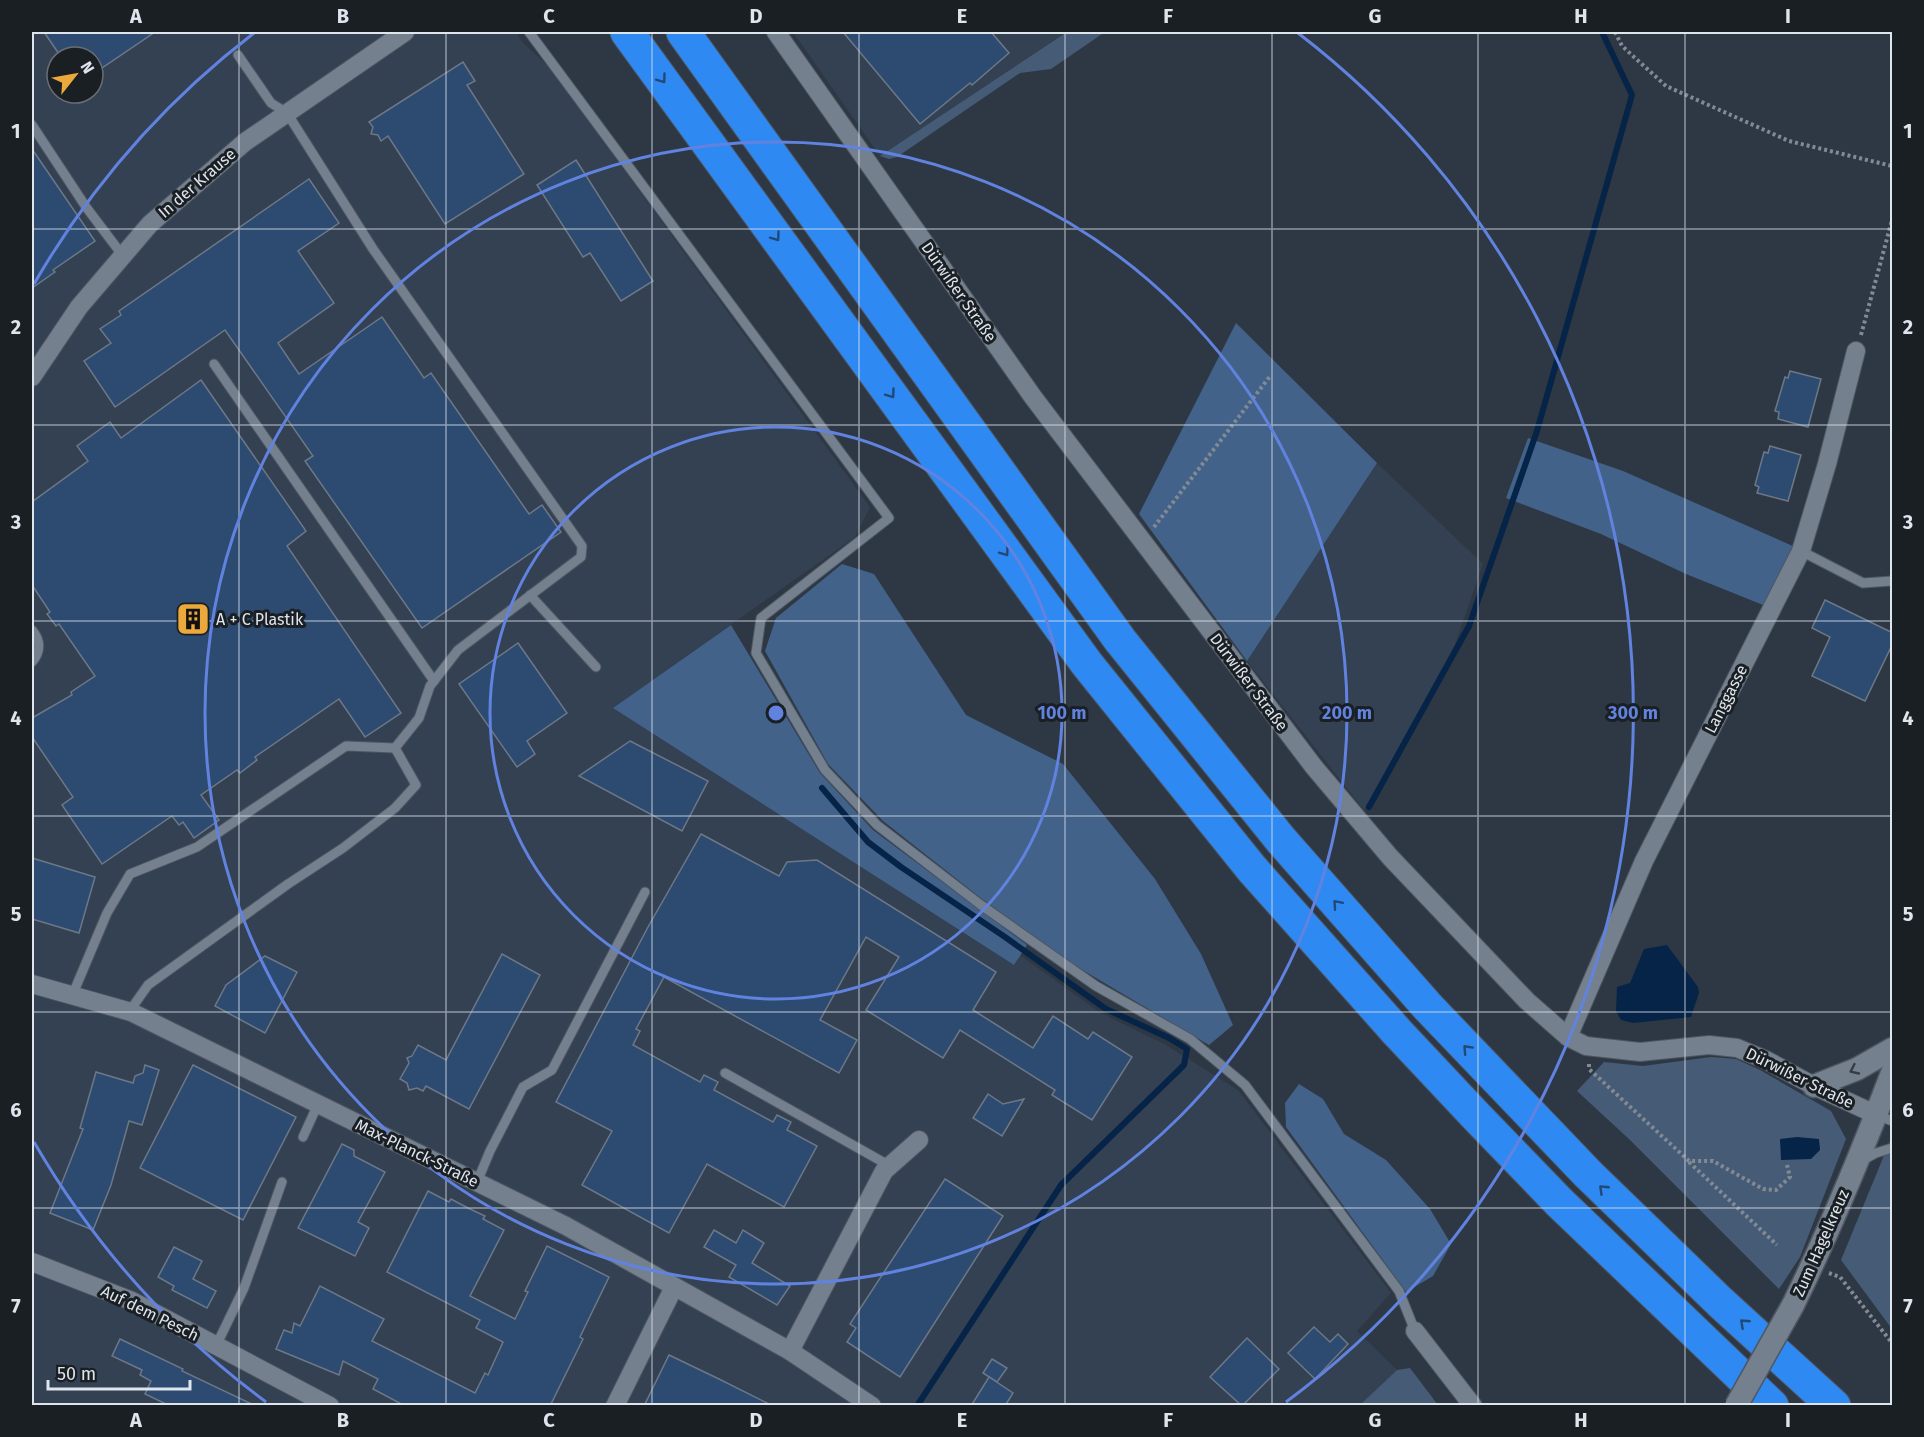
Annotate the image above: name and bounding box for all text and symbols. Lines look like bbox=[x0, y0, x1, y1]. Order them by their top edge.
text: A bbox=[129, 4, 143, 28]
text: B bbox=[337, 4, 349, 28]
text: C bbox=[543, 4, 555, 28]
text: D bbox=[749, 4, 763, 28]
text: E bbox=[957, 4, 967, 28]
text: F bbox=[1163, 4, 1173, 28]
text: G bbox=[1369, 4, 1381, 28]
text: H bbox=[1574, 4, 1588, 28]
text: I bbox=[1785, 4, 1791, 28]
north arrow bbox=[45, 45, 105, 105]
text: N bbox=[77, 58, 98, 77]
one-way arrow bbox=[654, 72, 665, 83]
text: 1 bbox=[11, 119, 21, 143]
text: 1 bbox=[1903, 119, 1913, 143]
street label: In der Krause bbox=[154, 144, 240, 222]
one-way arrow bbox=[769, 230, 780, 241]
street label: Dürwißer Straße bbox=[918, 238, 1000, 346]
text: 2 bbox=[11, 315, 21, 339]
text: 2 bbox=[1903, 315, 1913, 339]
one-way arrow bbox=[884, 388, 895, 399]
text: 3 bbox=[10, 510, 21, 534]
text: 3 bbox=[1902, 510, 1913, 534]
one-way arrow bbox=[998, 546, 1009, 557]
building icon: A + C Plastik bbox=[175, 601, 211, 637]
place label: A + C Plastik bbox=[216, 610, 304, 629]
street label: Dürwißer Straße bbox=[1206, 629, 1292, 735]
street label: Langgasse bbox=[1701, 662, 1751, 736]
text: 100 m bbox=[1038, 702, 1086, 724]
text: 200 m bbox=[1322, 702, 1372, 724]
text: 300 m bbox=[1607, 702, 1658, 724]
centre of rings bbox=[766, 703, 786, 723]
text: 4 bbox=[10, 706, 22, 730]
text: 4 bbox=[1902, 706, 1914, 730]
one-way arrow bbox=[1333, 900, 1344, 911]
text: 5 bbox=[11, 902, 22, 926]
text: 5 bbox=[1903, 902, 1914, 926]
street label: Dürwißer Straße bbox=[1743, 1044, 1857, 1112]
one-way arrow bbox=[1464, 1045, 1475, 1056]
one-way arrow bbox=[1850, 1062, 1861, 1074]
text: 6 bbox=[10, 1098, 22, 1122]
text: 6 bbox=[1902, 1098, 1914, 1122]
street label: Max-Planck-Straße bbox=[352, 1115, 482, 1191]
one-way arrow bbox=[1600, 1185, 1611, 1196]
street label: Zum Hagelkreuz bbox=[1789, 1187, 1853, 1299]
street label: Auf dem Pesch bbox=[98, 1281, 202, 1345]
text: 7 bbox=[11, 1294, 21, 1318]
text: 7 bbox=[1903, 1294, 1913, 1318]
one-way arrow bbox=[1740, 1320, 1751, 1331]
scale bar bbox=[48, 1353, 190, 1391]
text: 50 m bbox=[57, 1363, 96, 1385]
text: A bbox=[129, 1408, 143, 1432]
text: B bbox=[337, 1408, 349, 1432]
text: C bbox=[543, 1408, 555, 1432]
text: D bbox=[749, 1408, 763, 1432]
text: E bbox=[957, 1408, 967, 1432]
text: F bbox=[1163, 1408, 1173, 1432]
text: G bbox=[1369, 1408, 1381, 1432]
text: H bbox=[1574, 1408, 1588, 1432]
text: I bbox=[1785, 1408, 1791, 1432]

